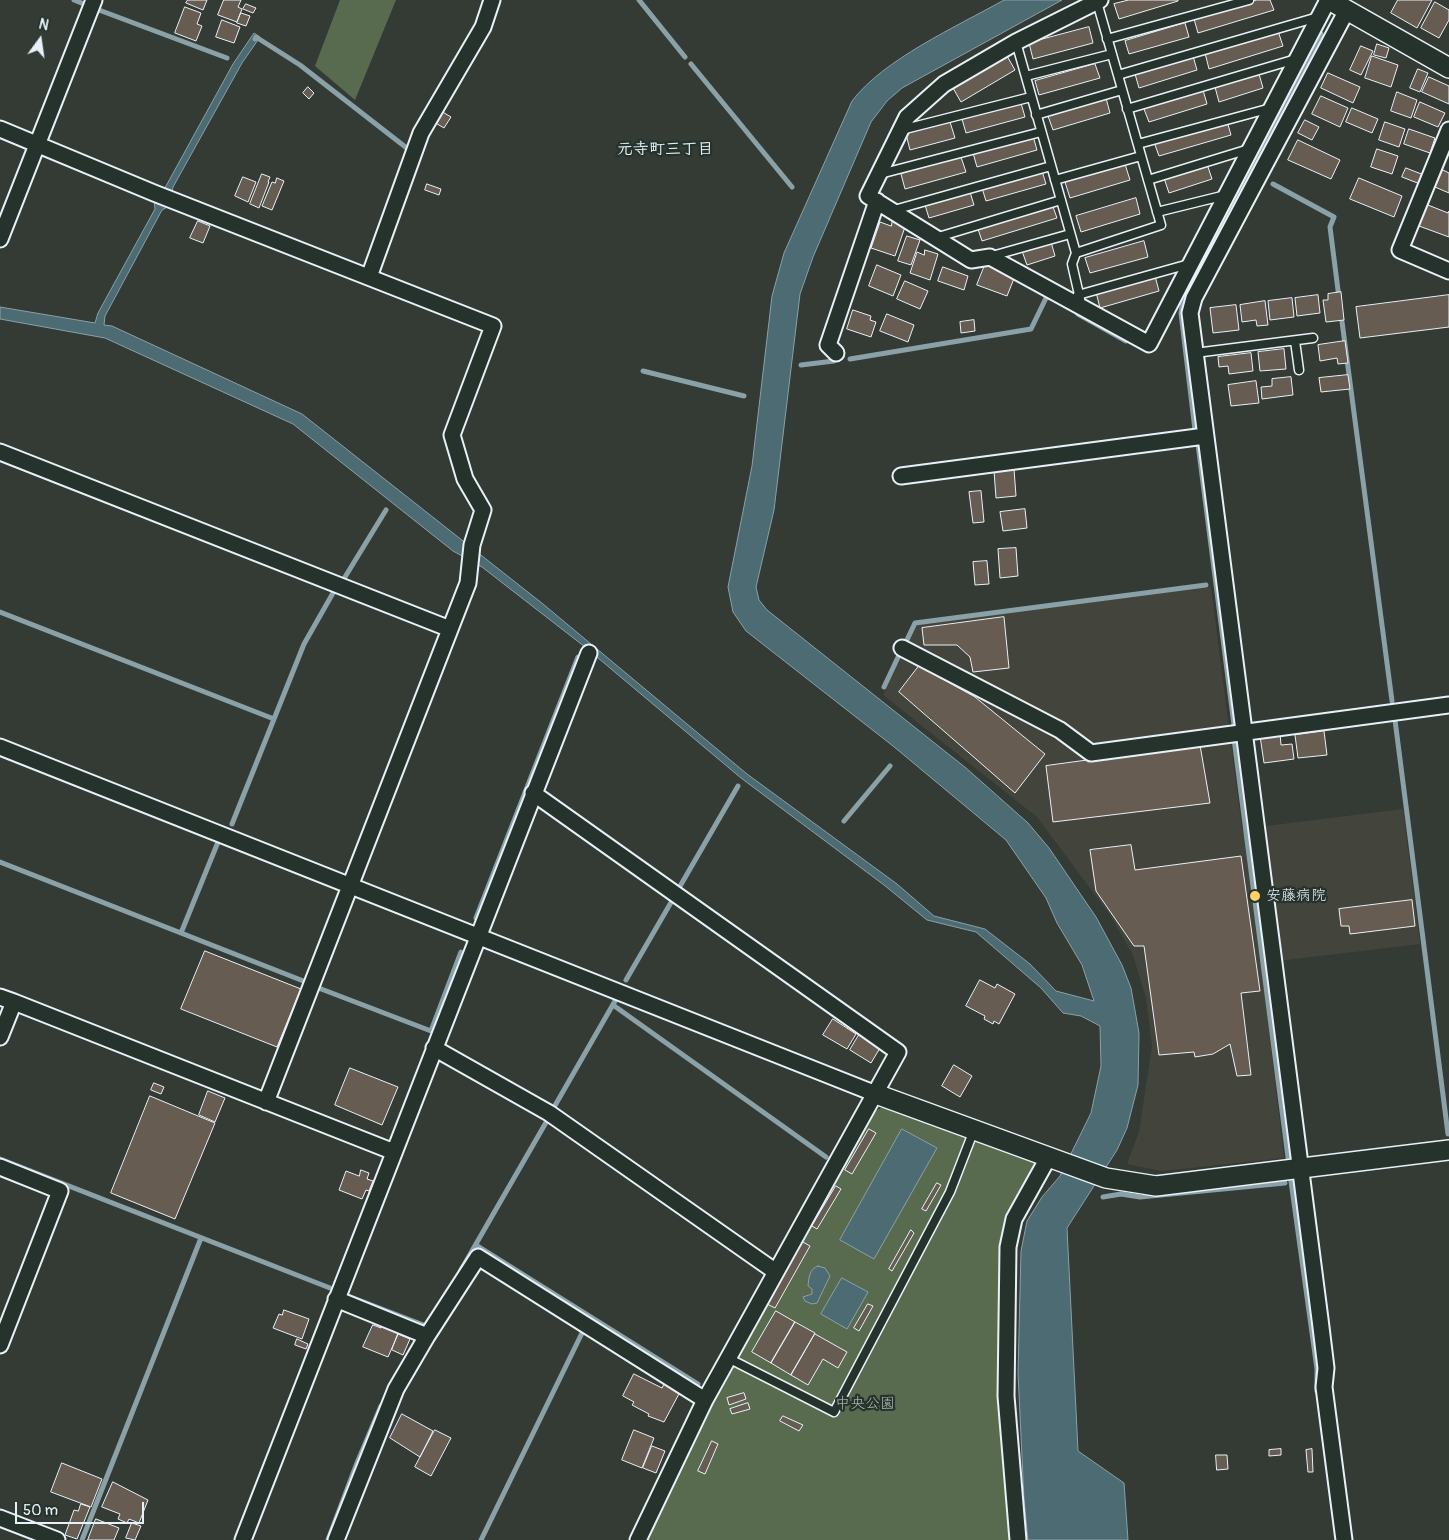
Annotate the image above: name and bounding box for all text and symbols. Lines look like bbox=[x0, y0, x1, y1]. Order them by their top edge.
north arrow bbox=[15, 15, 65, 65]
text: N bbox=[37, 16, 50, 34]
district label: 元寺町三丁目 bbox=[617, 140, 713, 160]
place label: 安藤病院 bbox=[1266, 887, 1326, 905]
marker: 安藤病院 bbox=[1248, 889, 1262, 903]
park label: 中央公園 bbox=[835, 1395, 895, 1413]
scale bar bbox=[18, 1492, 146, 1524]
text: 50 m bbox=[23, 1501, 58, 1520]

